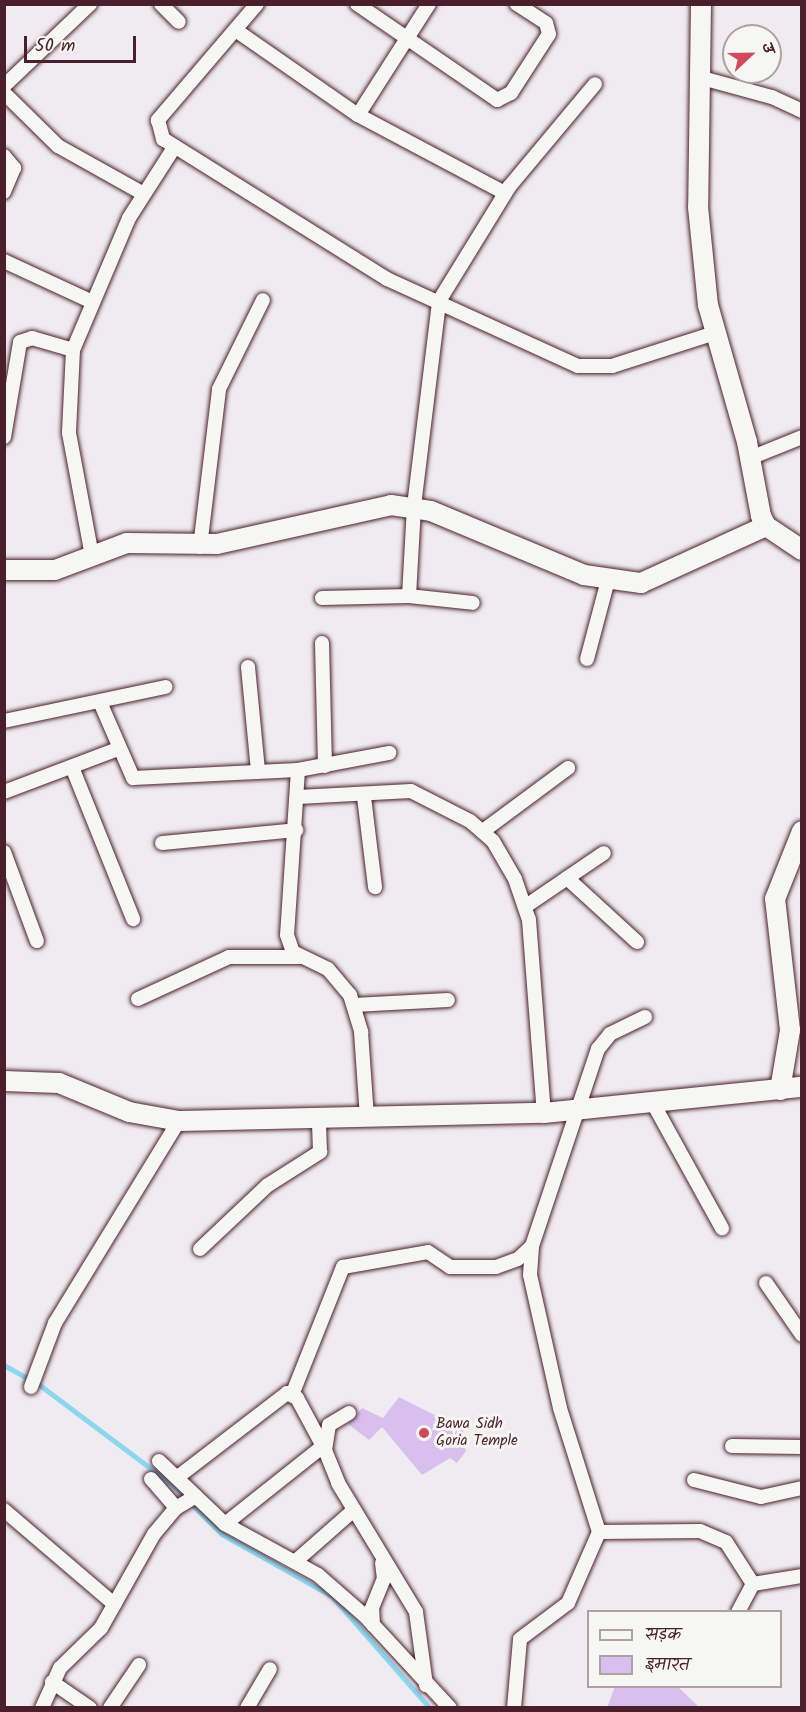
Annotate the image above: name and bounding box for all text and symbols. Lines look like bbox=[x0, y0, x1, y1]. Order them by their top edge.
scale bar bbox=[27, 24, 140, 62]
north arrow bbox=[722, 24, 782, 84]
text: 50 m bbox=[35, 32, 75, 61]
text: उ bbox=[754, 38, 781, 57]
place label: Bawa Sidh Goria Temple bbox=[436, 1415, 518, 1450]
marker: Bawa Sidh Goria Temple bbox=[417, 1426, 431, 1440]
legend bbox=[587, 1610, 782, 1688]
text: सड़क bbox=[645, 1621, 681, 1650]
text: इमारत bbox=[645, 1651, 689, 1680]

